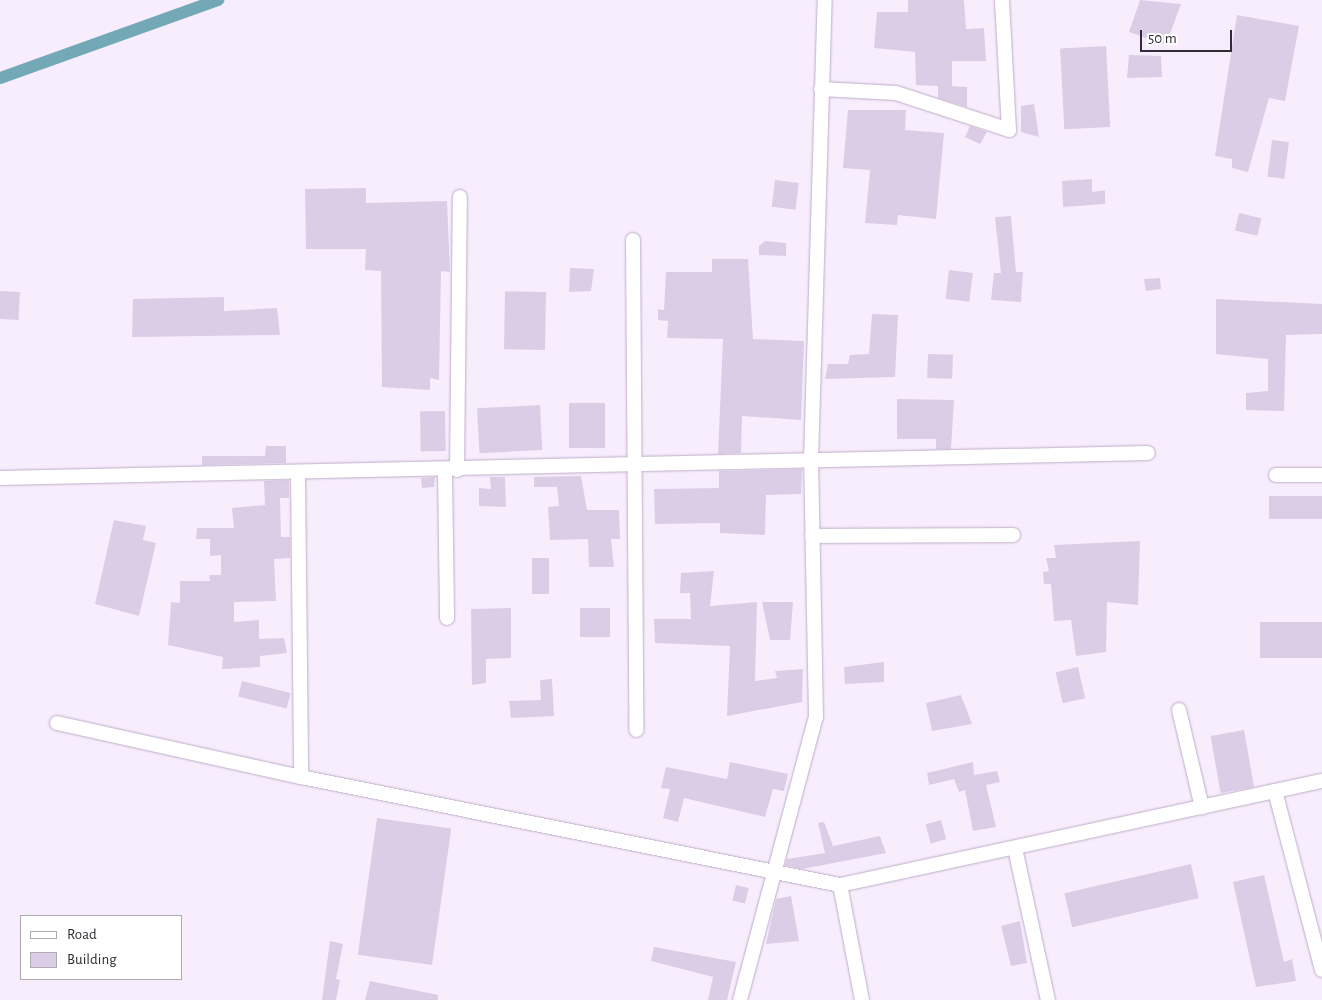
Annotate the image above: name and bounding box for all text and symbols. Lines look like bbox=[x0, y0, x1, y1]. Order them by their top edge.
scale bar bbox=[1142, 20, 1234, 52]
text: 50 m bbox=[1148, 31, 1177, 46]
legend bbox=[20, 915, 182, 980]
text: Road bbox=[67, 927, 97, 942]
text: Building bbox=[67, 952, 117, 967]

